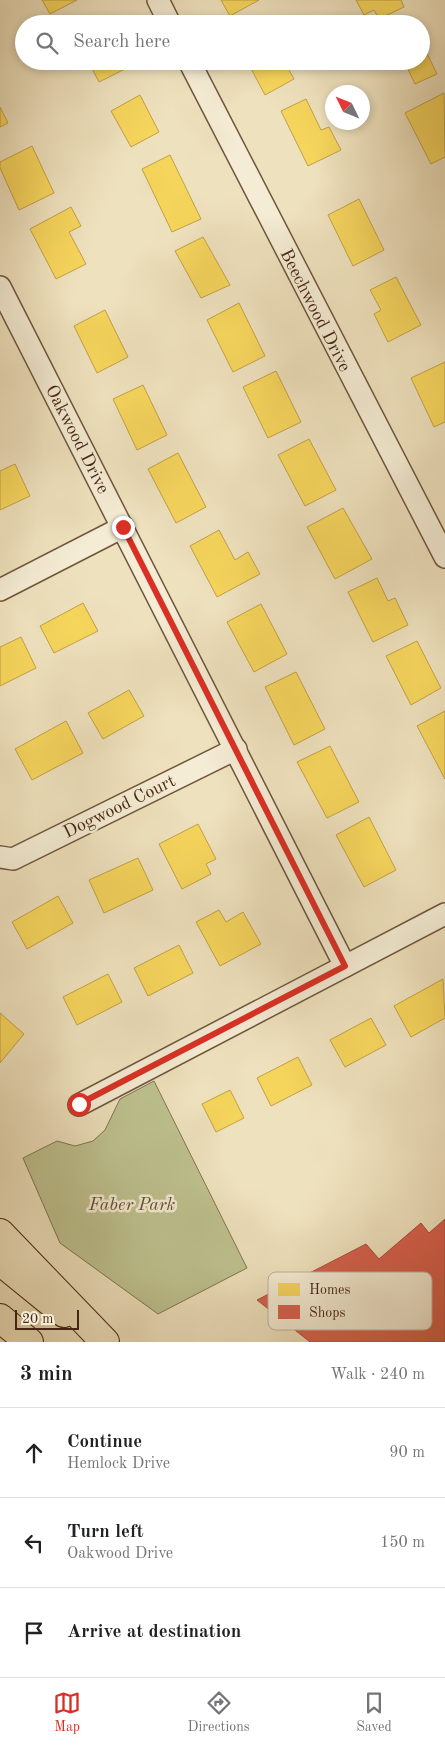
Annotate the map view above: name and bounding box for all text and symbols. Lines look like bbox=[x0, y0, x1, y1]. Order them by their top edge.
search box bbox=[15, 15, 430, 70]
icon: search bbox=[33, 29, 61, 57]
text: Search here bbox=[73, 33, 170, 52]
north arrow bbox=[325, 85, 370, 130]
street label: Beechwood Drive bbox=[276, 246, 354, 375]
street label: Oakwood Drive bbox=[42, 382, 112, 497]
route end bbox=[112, 516, 135, 539]
street label: Dogwood Court bbox=[60, 772, 178, 842]
route start bbox=[68, 1093, 91, 1116]
park label: Faber Park bbox=[88, 1196, 176, 1214]
legend bbox=[268, 1272, 432, 1330]
text: Homes bbox=[309, 1283, 351, 1297]
text: Shops bbox=[309, 1306, 346, 1320]
scale bar bbox=[15, 1307, 79, 1330]
text: 20 m bbox=[22, 1312, 53, 1326]
text: 3 min bbox=[20, 1364, 73, 1385]
text: Walk · 240 m bbox=[330, 1367, 425, 1383]
text: Continue bbox=[67, 1433, 142, 1452]
icon: ahead bbox=[20, 1439, 48, 1467]
text: 90 m bbox=[389, 1445, 425, 1461]
text: Hemlock Drive bbox=[67, 1456, 170, 1472]
text: Turn left bbox=[67, 1523, 144, 1542]
icon: left bbox=[20, 1529, 48, 1557]
text: 150 m bbox=[380, 1535, 425, 1551]
text: Oakwood Drive bbox=[67, 1546, 173, 1562]
icon: arrive bbox=[20, 1619, 48, 1647]
text: Arrive at destination bbox=[67, 1623, 241, 1642]
tab: Map bbox=[53, 1689, 81, 1736]
tab: Directions bbox=[188, 1689, 250, 1736]
tab: Saved bbox=[356, 1689, 392, 1736]

